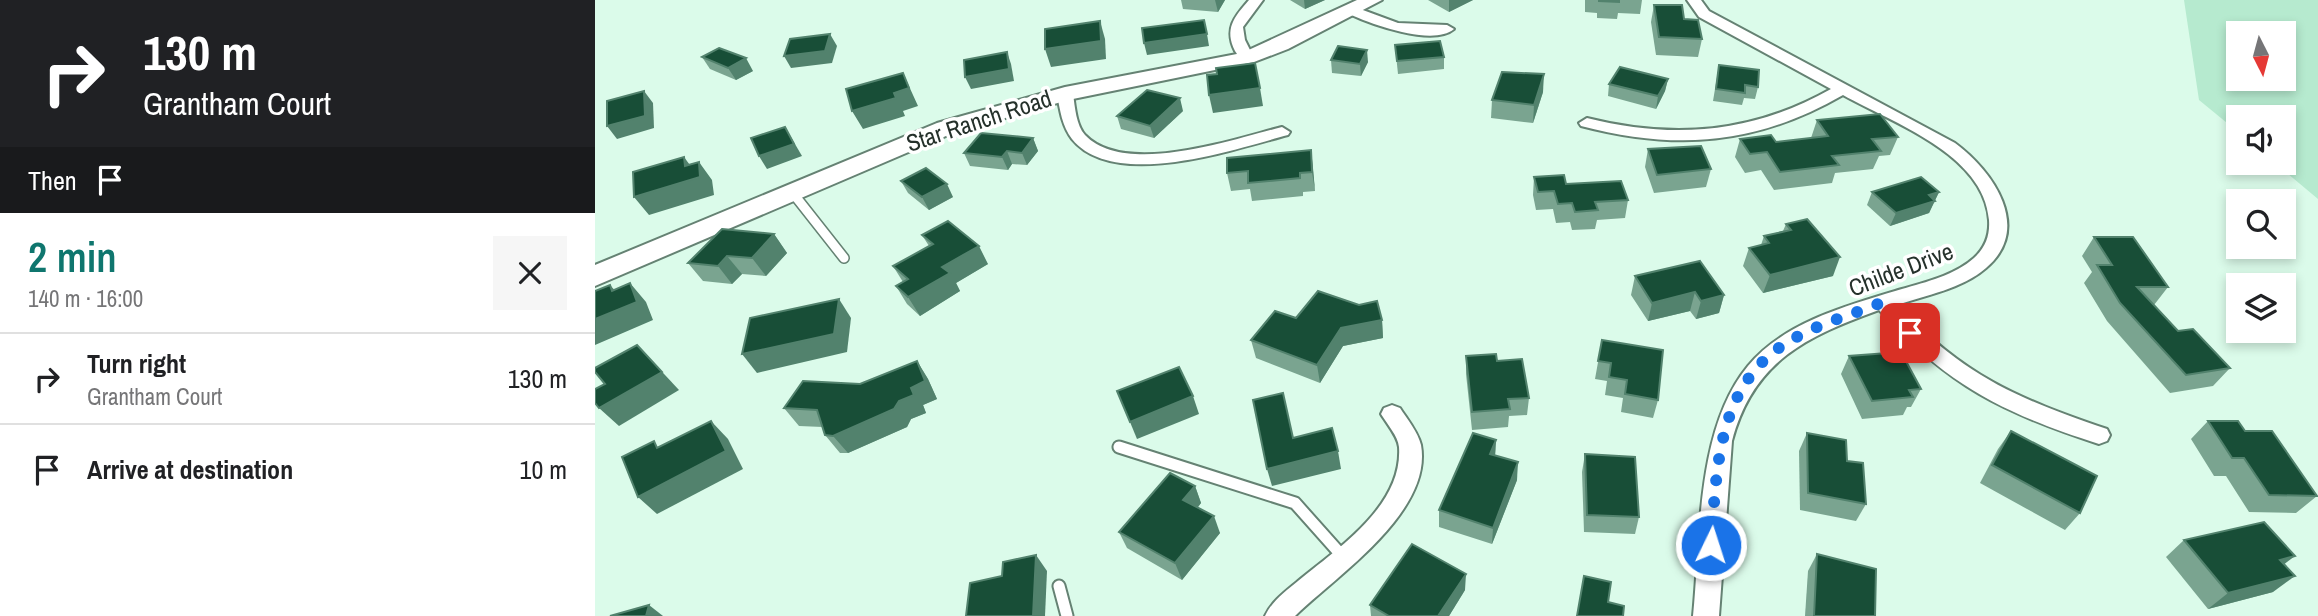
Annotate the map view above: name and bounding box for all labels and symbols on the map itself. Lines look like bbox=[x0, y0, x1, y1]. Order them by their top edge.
north arrow bbox=[2226, 21, 2296, 91]
street label: Star Ranch Road bbox=[902, 82, 1055, 159]
street label: Childe Drive bbox=[1844, 235, 1957, 304]
pin bbox=[1880, 303, 1940, 363]
position arrow bbox=[1674, 508, 1748, 582]

